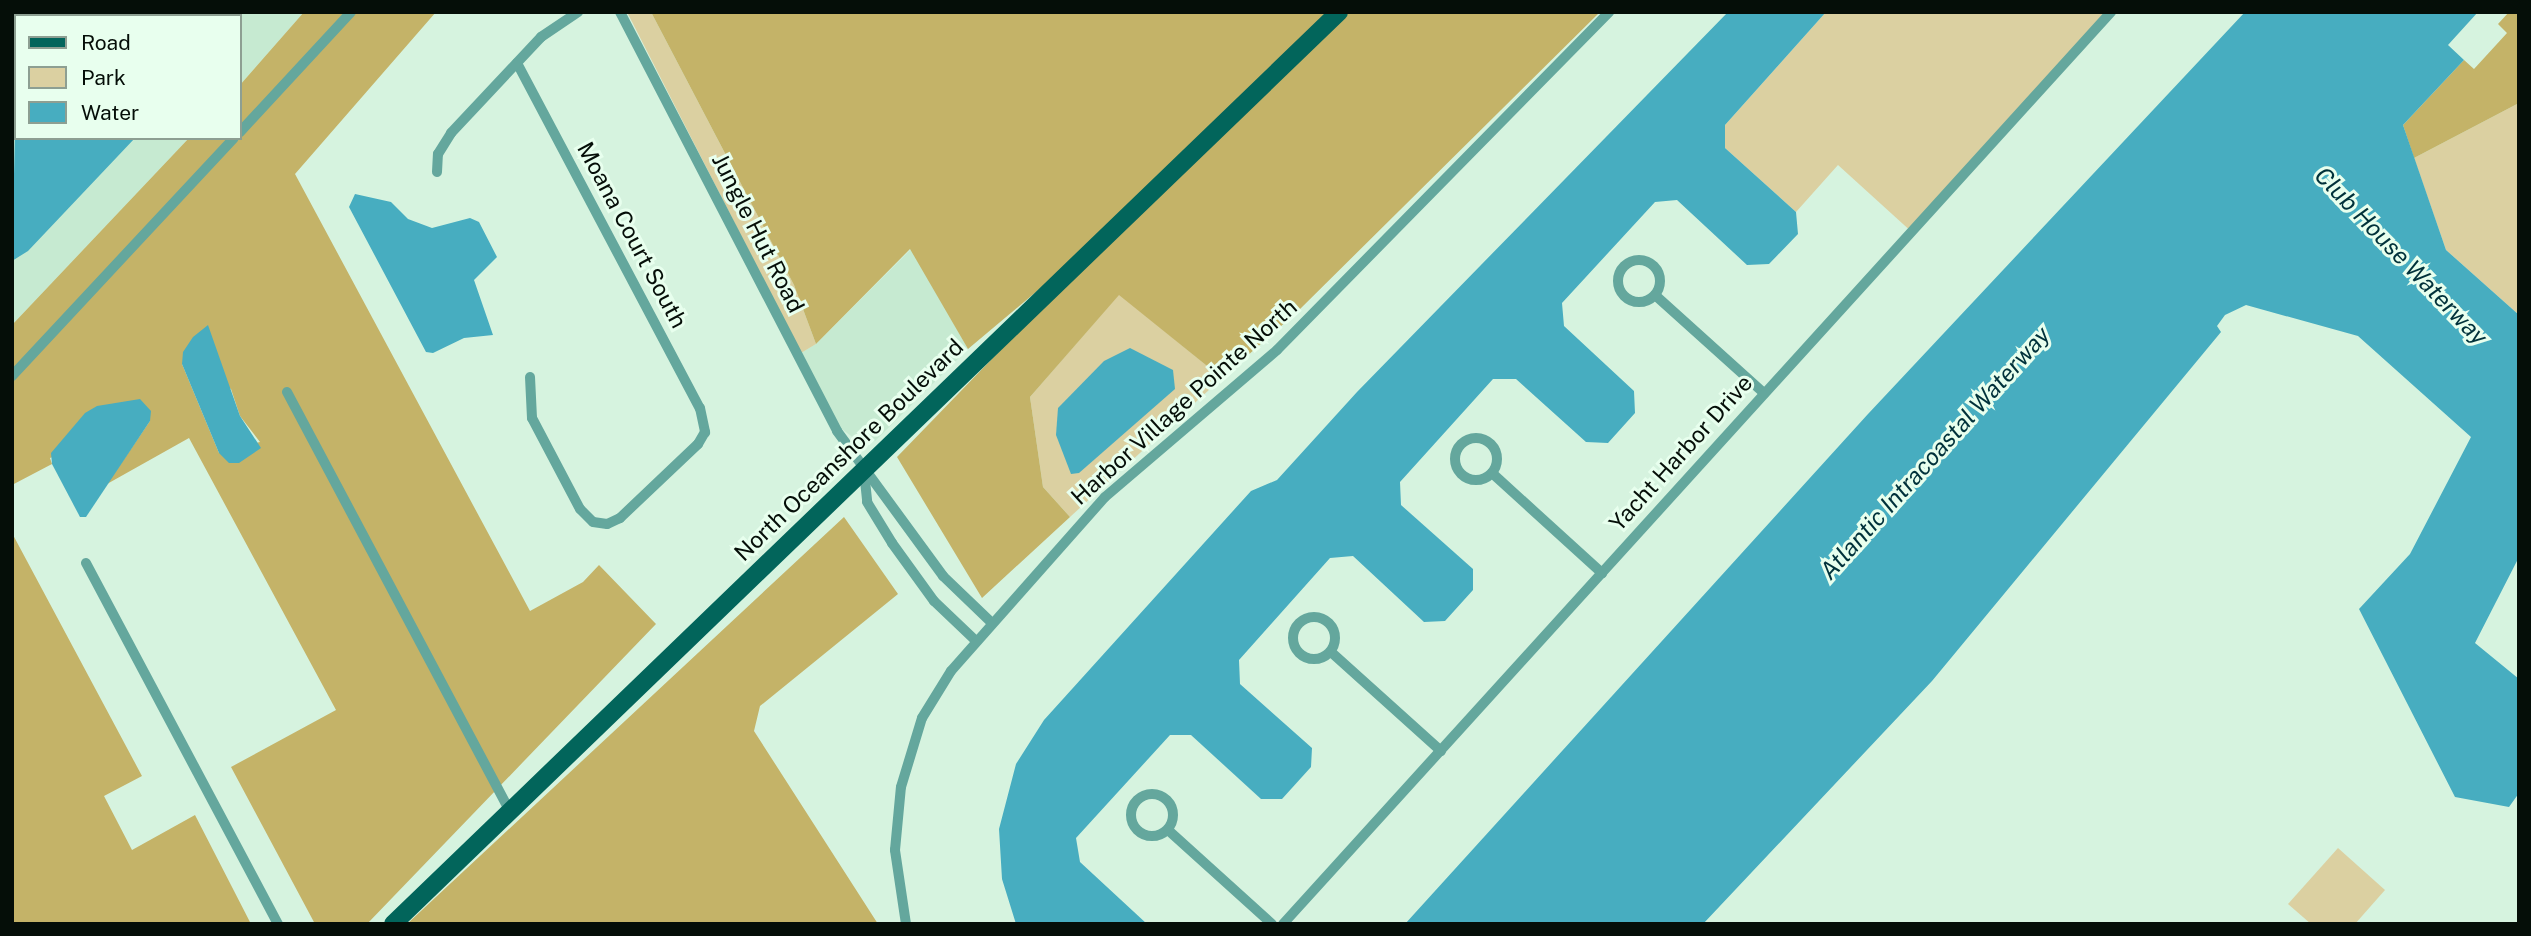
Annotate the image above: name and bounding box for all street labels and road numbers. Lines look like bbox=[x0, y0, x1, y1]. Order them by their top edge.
street label: Moana Court South bbox=[571, 137, 693, 333]
street label: Jungle Hut Road bbox=[706, 149, 810, 317]
street label: Harbor Village Pointe North bbox=[1065, 293, 1303, 511]
street label: North Oceanshore Boulevard bbox=[729, 333, 969, 567]
street label: Yacht Harbor Drive bbox=[1604, 369, 1758, 537]

